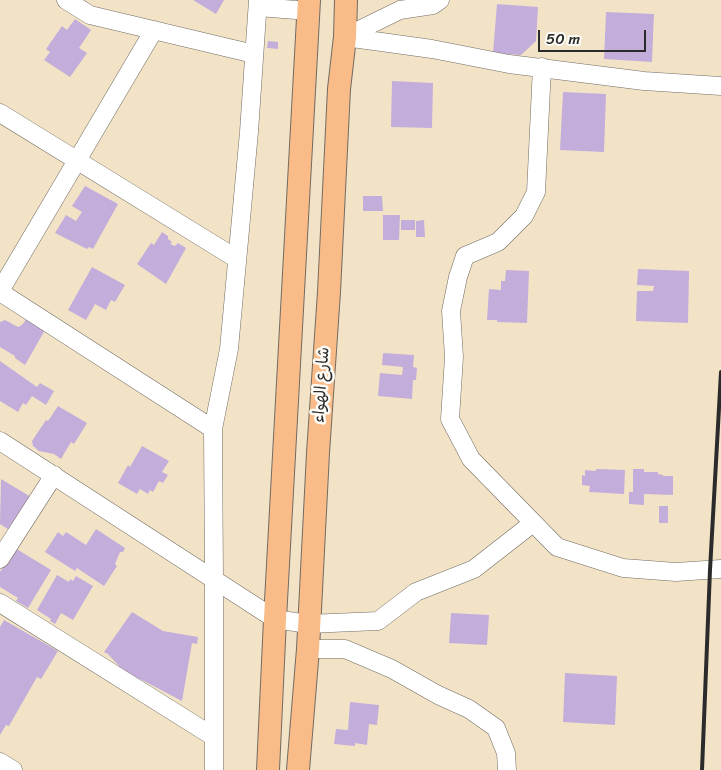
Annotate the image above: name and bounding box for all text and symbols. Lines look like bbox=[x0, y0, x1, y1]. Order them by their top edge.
scale bar bbox=[541, 20, 648, 52]
text: 50 m bbox=[546, 26, 580, 52]
street label: شارع الهواء bbox=[310, 347, 334, 423]

